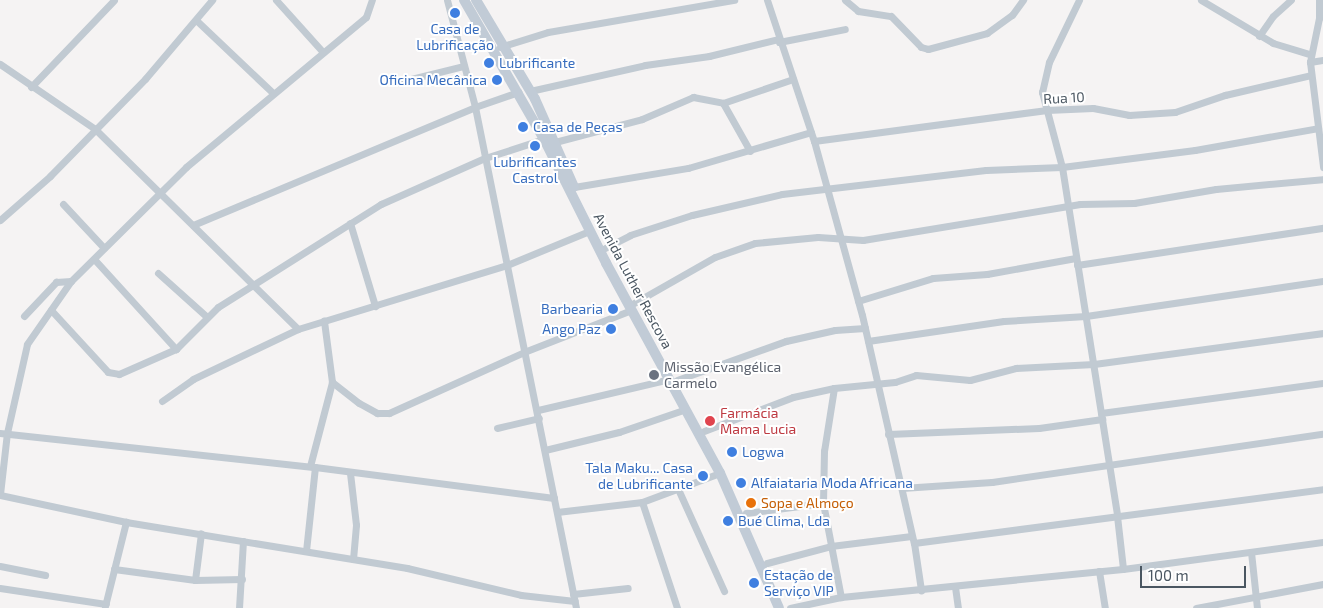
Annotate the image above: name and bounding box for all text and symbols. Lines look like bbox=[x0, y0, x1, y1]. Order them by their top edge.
marker: Casa de Lubrificação bbox=[449, 7, 461, 19]
place label: Casa de Lubrificação bbox=[416, 21, 494, 54]
place label: Lubrificante bbox=[499, 55, 575, 71]
marker: Lubrificante bbox=[483, 57, 495, 69]
place label: Oficina Mecânica bbox=[379, 72, 487, 88]
marker: Oficina Mecânica bbox=[491, 74, 503, 86]
street label: Rua 10 bbox=[1043, 89, 1085, 107]
place label: Casa de Peças bbox=[533, 119, 623, 135]
marker: Casa de Peças bbox=[517, 121, 529, 133]
marker: Lubrificantes Castrol bbox=[529, 140, 541, 152]
place label: Lubrificantes Castrol bbox=[493, 154, 577, 186]
street label: Avenida Luther Rescova bbox=[590, 210, 676, 352]
place label: Barbearia bbox=[541, 301, 603, 317]
marker: Barbearia bbox=[607, 303, 619, 315]
place label: Ango Paz bbox=[542, 321, 601, 337]
marker: Ango Paz bbox=[605, 323, 617, 335]
place label: Missão Evangélica Carmelo bbox=[664, 359, 781, 392]
marker: Missão Evangélica Carmelo bbox=[648, 369, 660, 381]
place label: Farmácia Mama Lucia bbox=[720, 405, 796, 438]
marker: Farmácia Mama Lucia bbox=[704, 415, 716, 427]
place label: Logwa bbox=[742, 444, 784, 460]
marker: Logwa bbox=[726, 446, 738, 458]
place label: Tala Maku... Casa de Lubrificante bbox=[585, 460, 693, 492]
marker: Tala Maku... Casa de Lubrificante bbox=[697, 470, 709, 482]
place label: Alfaiataria Moda Africana bbox=[751, 475, 913, 491]
marker: Alfaiataria Moda Africana bbox=[735, 477, 747, 489]
place label: Sopa e Almoço bbox=[761, 495, 854, 511]
marker: Sopa e Almoço bbox=[745, 497, 757, 509]
place label: Bué Clima, Lda bbox=[738, 513, 830, 529]
marker: Bué Clima, Lda bbox=[722, 515, 734, 527]
scale bar bbox=[1143, 556, 1249, 588]
text: 100 m bbox=[1148, 566, 1189, 584]
place label: Estação de Serviço VIP bbox=[764, 567, 834, 600]
marker: Estação de Serviço VIP bbox=[748, 577, 760, 589]

